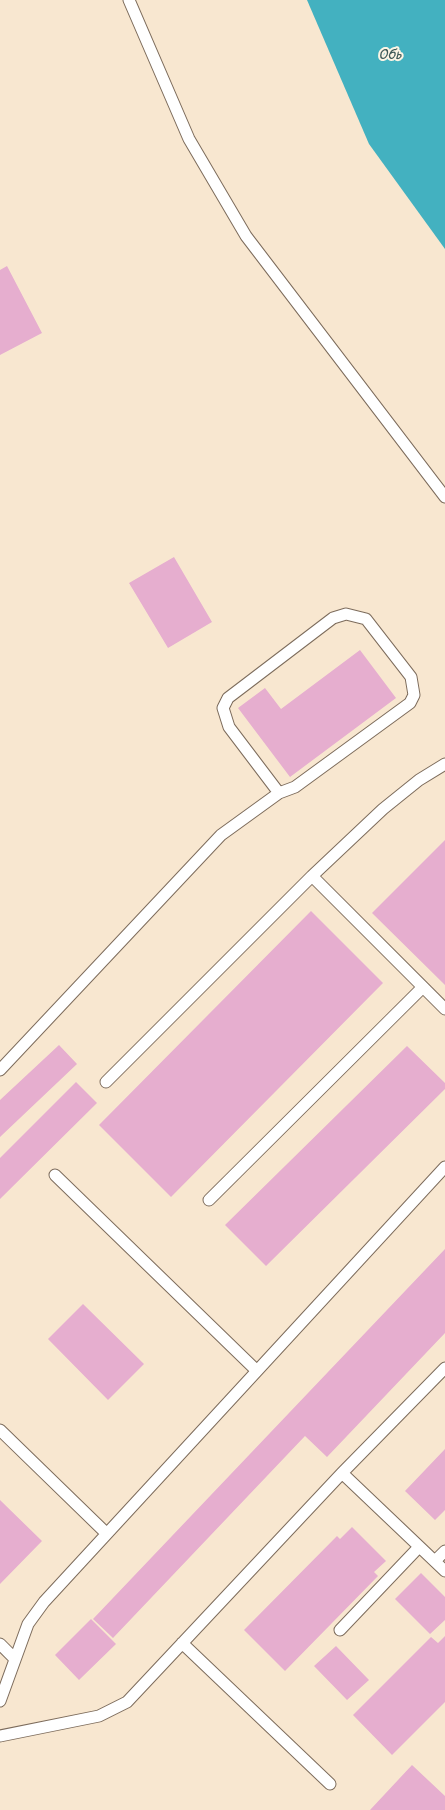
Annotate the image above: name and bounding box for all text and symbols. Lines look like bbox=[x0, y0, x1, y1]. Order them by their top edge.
water label: Обь bbox=[378, 47, 402, 63]

